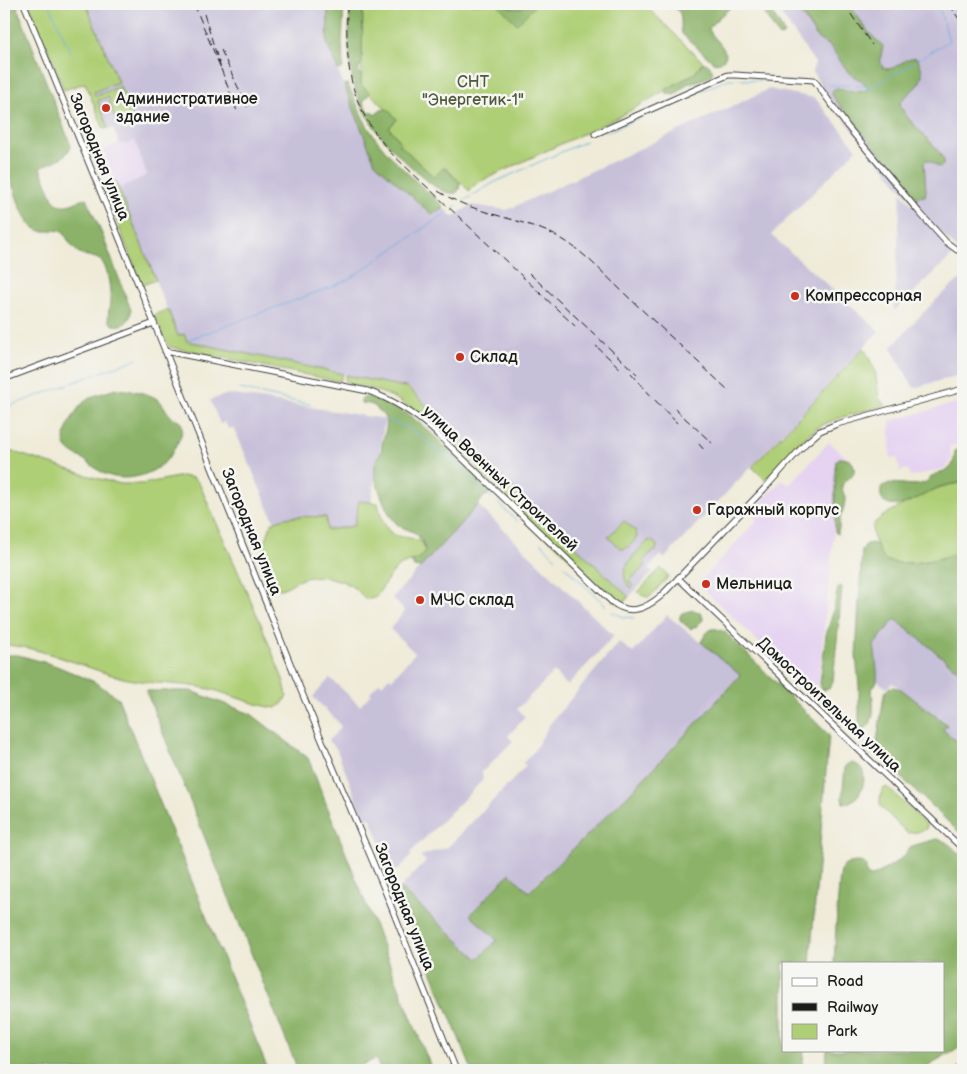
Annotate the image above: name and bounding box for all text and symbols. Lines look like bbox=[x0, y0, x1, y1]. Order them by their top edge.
park label: СНТ "Энергетик-1" bbox=[422, 73, 524, 110]
place label: Административное здание bbox=[115, 90, 258, 127]
street label: Загородная улица bbox=[65, 91, 133, 224]
marker: Административное здание bbox=[100, 102, 112, 114]
place label: Компрессорная bbox=[805, 287, 922, 306]
marker: Компрессорная bbox=[789, 290, 801, 302]
place label: Склад bbox=[470, 348, 518, 367]
marker: Склад bbox=[454, 351, 466, 363]
street label: улица Военных Строителей bbox=[418, 402, 582, 556]
street label: Загородная улица bbox=[217, 466, 285, 599]
place label: Гаражный корпус bbox=[707, 501, 839, 520]
marker: Гаражный корпус bbox=[691, 504, 703, 516]
place label: Мельница bbox=[716, 575, 793, 594]
marker: Мельница bbox=[700, 578, 712, 590]
place label: МЧС склад bbox=[430, 591, 514, 610]
marker: МЧС склад bbox=[414, 594, 426, 606]
street label: Домостроительная улица bbox=[753, 633, 905, 777]
street label: Загородная улица bbox=[370, 841, 438, 974]
legend bbox=[782, 962, 944, 1052]
text: Road bbox=[827, 972, 863, 991]
text: Railway bbox=[827, 998, 878, 1017]
text: Park bbox=[827, 1022, 858, 1041]

